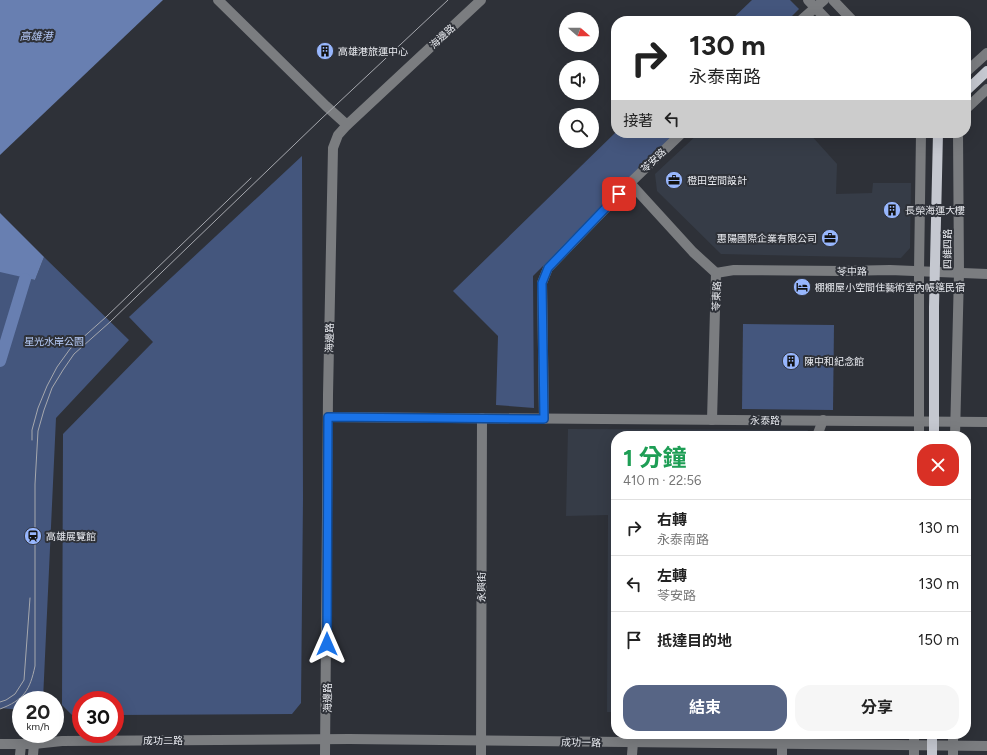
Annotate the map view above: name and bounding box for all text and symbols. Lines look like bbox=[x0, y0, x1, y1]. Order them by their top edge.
north arrow bbox=[559, 12, 599, 52]
map controls bbox=[559, 12, 599, 148]
street label: 海邊路 bbox=[427, 21, 458, 51]
text: 130 m bbox=[689, 28, 766, 62]
water label: 高雄港 bbox=[20, 30, 54, 43]
icon: right bbox=[623, 32, 675, 84]
building icon: 高雄港旅運中心 bbox=[315, 41, 335, 61]
place label: 高雄港旅運中心 bbox=[338, 45, 408, 58]
button: sound bbox=[559, 60, 599, 100]
text: 永泰南路 bbox=[689, 66, 761, 88]
button: search bbox=[559, 108, 599, 148]
icon: left bbox=[661, 108, 683, 130]
text: 接著 bbox=[623, 112, 653, 130]
street label: 苓安路 bbox=[638, 145, 669, 175]
office icon: 橙田空間設計 bbox=[664, 170, 684, 190]
place label: 橙田空間設計 bbox=[687, 174, 747, 187]
pin bbox=[602, 177, 636, 211]
icon: arrive bbox=[608, 183, 630, 205]
building icon: 長榮海運大樓 bbox=[882, 200, 902, 220]
place label: 長榮海運大樓 bbox=[905, 204, 965, 217]
office icon: 惠陽國際企業有限公司 bbox=[820, 228, 840, 248]
street label: 四維四路 bbox=[941, 229, 954, 269]
place label: 惠陽國際企業有限公司 bbox=[717, 232, 817, 245]
street label: 苓中路 bbox=[837, 265, 867, 278]
hotel icon: 棚棚屋小空間住藝術室內帳篷民宿 bbox=[792, 277, 812, 297]
street label: 苓東路 bbox=[709, 281, 724, 311]
place label: 棚棚屋小空間住藝術室內帳篷民宿 bbox=[815, 281, 965, 294]
street label: 海邊路 bbox=[323, 323, 336, 353]
park label: 星光水岸公園 bbox=[24, 335, 84, 348]
building icon: 陳中和紀念館 bbox=[781, 351, 801, 371]
place label: 陳中和紀念館 bbox=[804, 355, 864, 368]
street label: 永泰路 bbox=[750, 414, 780, 427]
text: 1 分鐘 bbox=[623, 443, 687, 472]
button: close bbox=[917, 444, 959, 486]
text: 410 m · 22:56 bbox=[623, 473, 701, 488]
text: 右轉 bbox=[657, 511, 687, 529]
icon: right bbox=[623, 517, 645, 539]
text: 130 m bbox=[919, 519, 959, 537]
station icon: 高雄展覽館 bbox=[23, 526, 43, 546]
place label: 高雄展覽館 bbox=[46, 530, 96, 543]
text: 永泰南路 bbox=[657, 532, 709, 547]
text: 左轉 bbox=[657, 567, 687, 585]
street label: 永興街 bbox=[475, 572, 488, 602]
icon: left bbox=[623, 573, 645, 595]
text: 130 m bbox=[919, 575, 959, 593]
text: 苓安路 bbox=[657, 588, 696, 603]
position arrow bbox=[306, 623, 348, 665]
icon: arrive bbox=[623, 629, 645, 651]
text: 150 m bbox=[918, 631, 959, 649]
text: 抵達目的地 bbox=[657, 632, 732, 650]
street label: 海邊路 bbox=[321, 683, 334, 713]
button: 結束 bbox=[623, 685, 787, 731]
button: 分享 bbox=[795, 685, 959, 731]
speed limit sign: 30 bbox=[72, 691, 124, 743]
text: 20 bbox=[26, 700, 50, 724]
text: km/h bbox=[27, 720, 49, 733]
street label: 成功二路 bbox=[143, 734, 183, 747]
street label: 成功一路 bbox=[561, 736, 601, 749]

